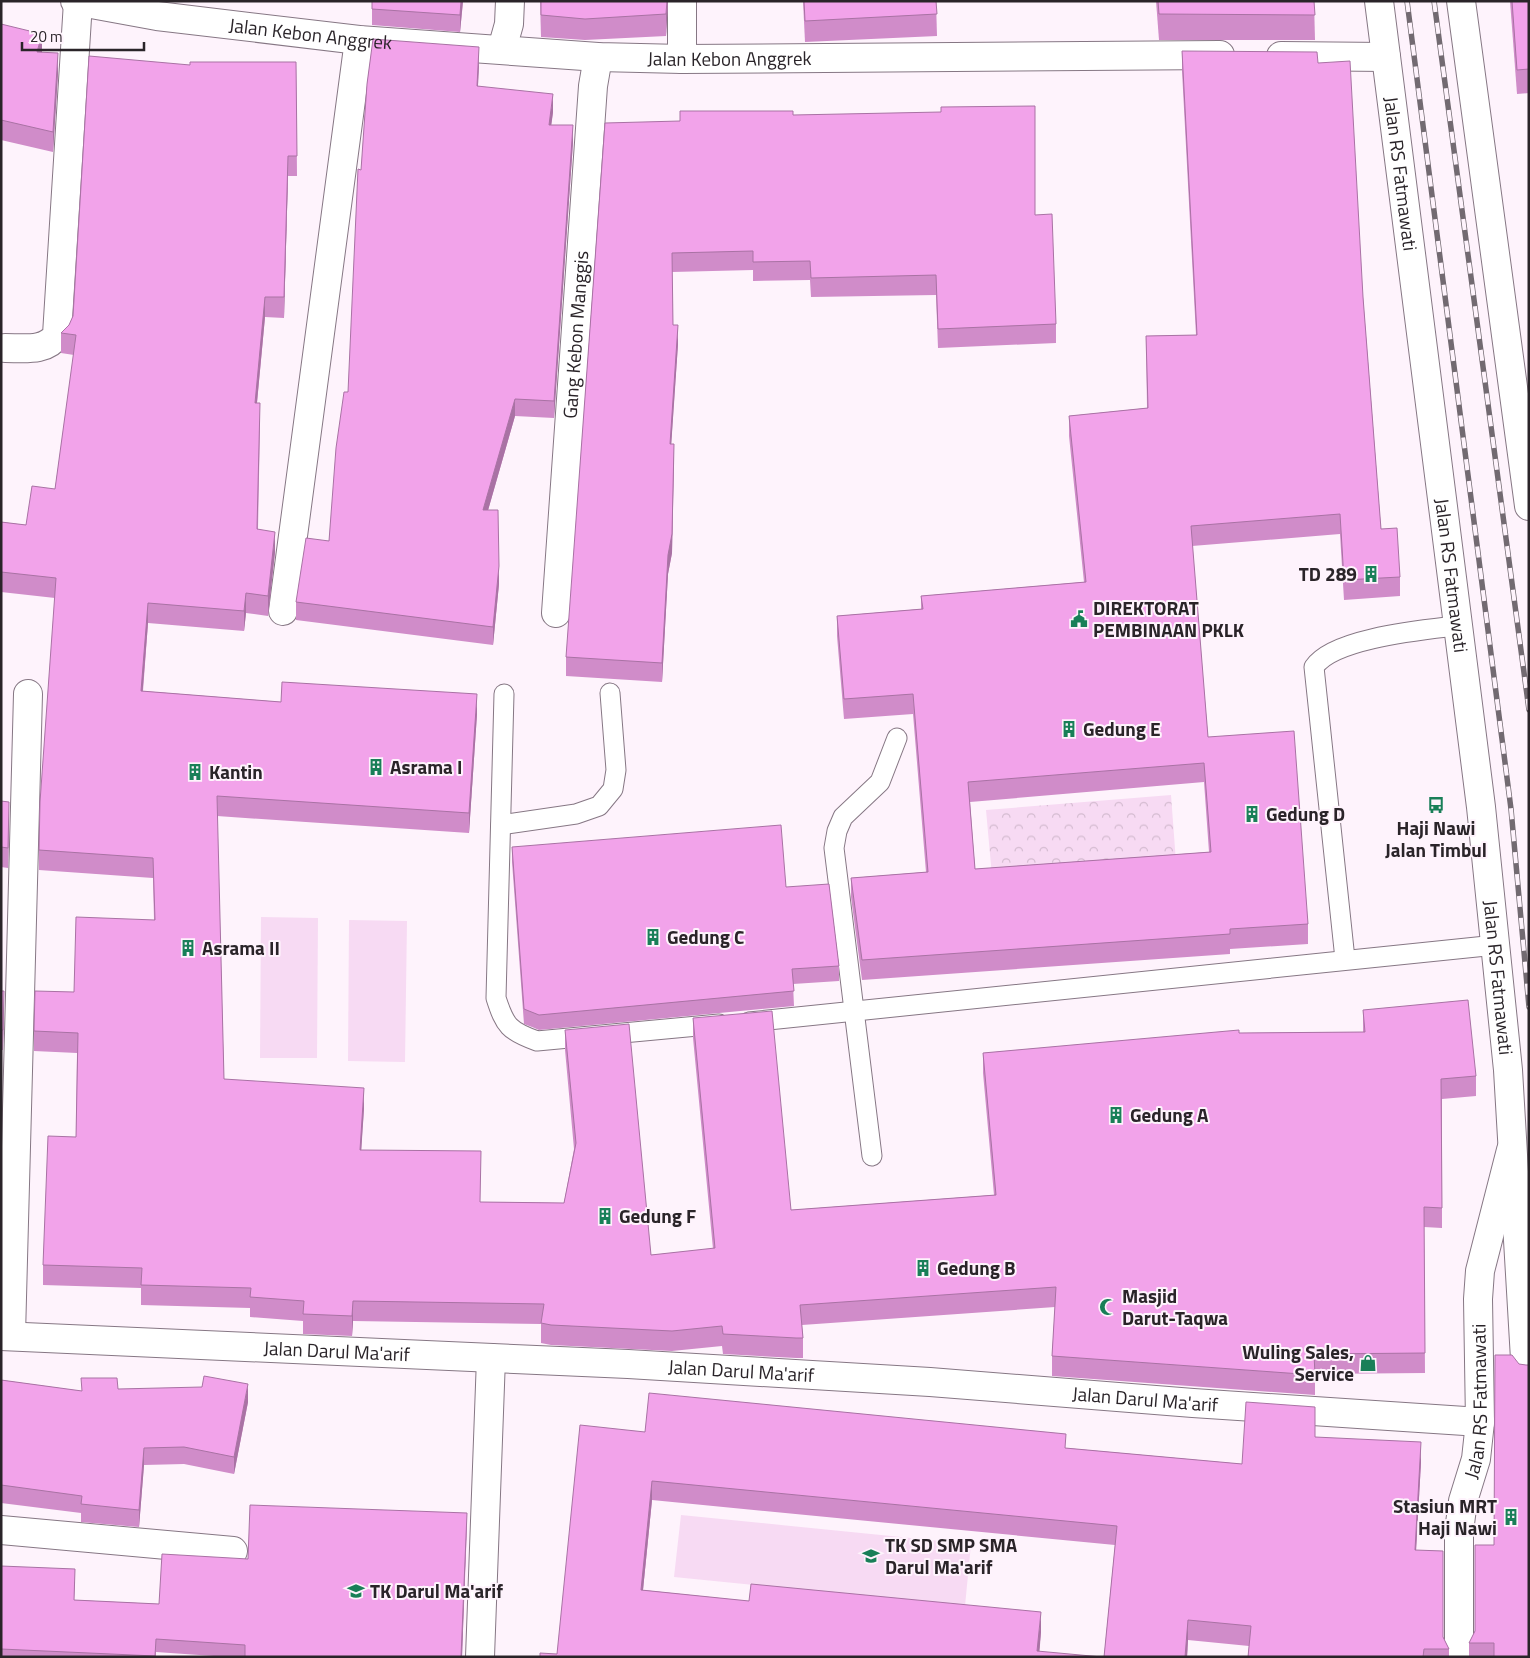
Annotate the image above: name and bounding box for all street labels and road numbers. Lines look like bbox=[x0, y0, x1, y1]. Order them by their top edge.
street label: Jalan Kebon Anggrek bbox=[227, 10, 393, 56]
street label: Jalan Kebon Anggrek bbox=[647, 43, 812, 73]
street label: Jalan RS Fatmawati bbox=[1377, 95, 1425, 252]
street label: Gang Kebon Manggis bbox=[555, 250, 595, 420]
street label: Jalan RS Fatmawati bbox=[1428, 496, 1476, 654]
street label: Jalan RS Fatmawati bbox=[1477, 899, 1521, 1056]
street label: Jalan RS Fatmawati bbox=[1456, 1324, 1494, 1482]
street label: Jalan Darul Ma'arif bbox=[263, 1333, 411, 1368]
street label: Jalan Darul Ma'arif bbox=[667, 1351, 816, 1389]
street label: Jalan Darul Ma'arif bbox=[1071, 1378, 1220, 1419]

